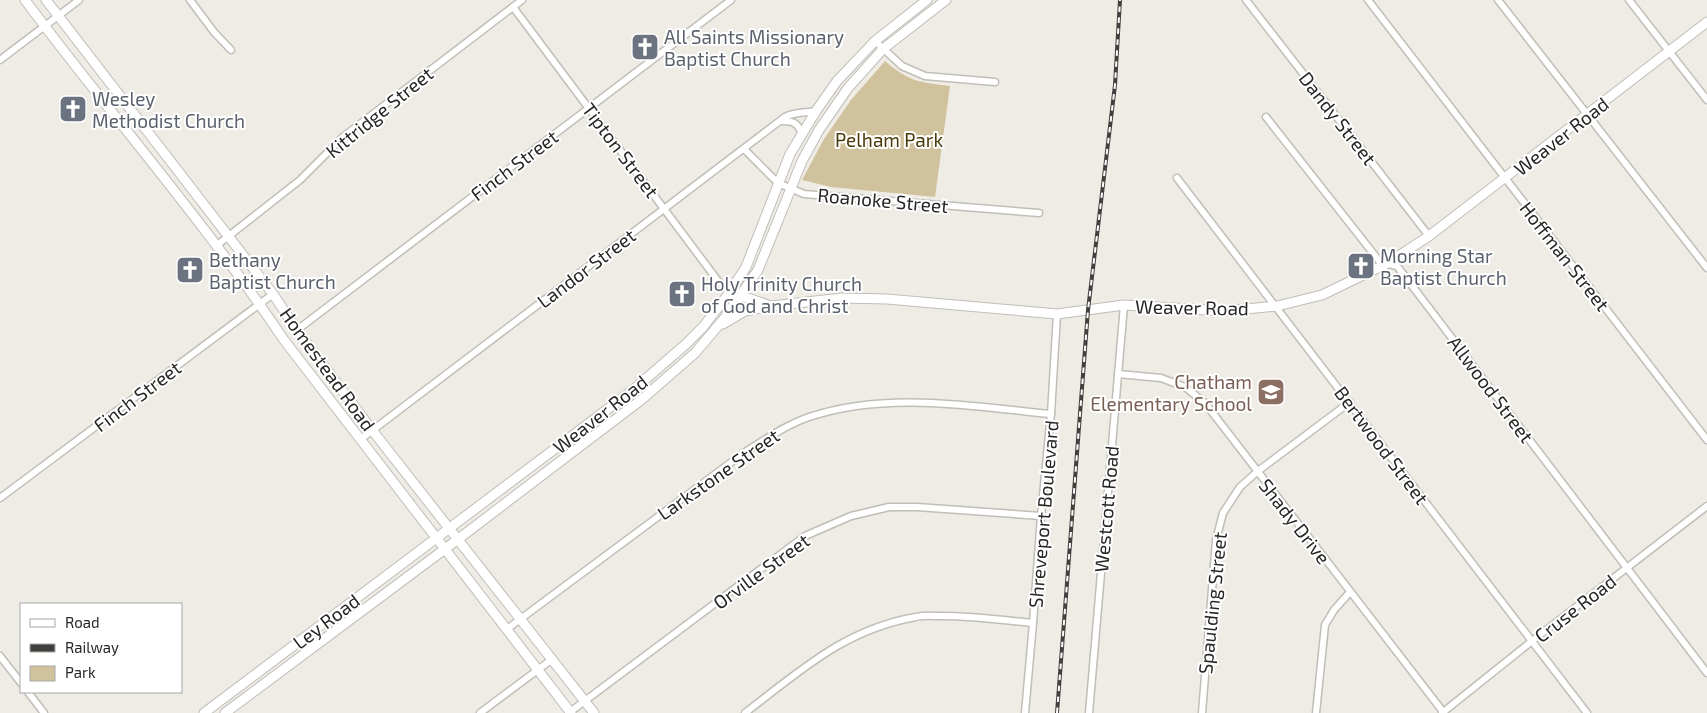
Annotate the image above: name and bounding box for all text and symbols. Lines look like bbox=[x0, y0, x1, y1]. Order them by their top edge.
place label: All Saints Missionary Baptist Church bbox=[664, 25, 844, 70]
church icon: All Saints Missionary Baptist Church bbox=[630, 32, 660, 62]
street label: Kittridge Street bbox=[321, 62, 437, 162]
street label: Dandy Street bbox=[1295, 67, 1381, 169]
place label: Wesley Methodist Church bbox=[92, 87, 245, 132]
street label: Weaver Road bbox=[1509, 92, 1613, 180]
church icon: Wesley Methodist Church bbox=[58, 94, 88, 124]
street label: Tipton Street bbox=[578, 98, 664, 202]
street label: Finch Street bbox=[466, 125, 562, 205]
park label: Pelham Park bbox=[835, 128, 943, 151]
street label: Roanoke Street bbox=[817, 183, 949, 217]
street label: Hoffman Street bbox=[1515, 197, 1615, 315]
street label: Landor Street bbox=[532, 224, 640, 312]
place label: Morning Star Baptist Church bbox=[1380, 244, 1507, 289]
place label: Bethany Baptist Church bbox=[209, 248, 336, 293]
church icon: Morning Star Baptist Church bbox=[1346, 251, 1376, 281]
church icon: Bethany Baptist Church bbox=[175, 255, 205, 285]
place label: Holy Trinity Church of God and Christ bbox=[701, 272, 862, 317]
church icon: Holy Trinity Church of God and Christ bbox=[667, 279, 697, 309]
street label: Weaver Road bbox=[1135, 295, 1249, 319]
street label: Homestead Road bbox=[276, 303, 380, 435]
street label: Allwood Street bbox=[1443, 331, 1539, 447]
street label: Finch Street bbox=[89, 356, 185, 436]
street label: Weaver Road bbox=[548, 370, 652, 458]
place label: Chatham Elementary School bbox=[1090, 370, 1252, 415]
school or university icon: Chatham Elementary School bbox=[1256, 377, 1286, 407]
street label: Bertwood Street bbox=[1330, 381, 1434, 509]
street label: Shreveport Boulevard bbox=[1023, 419, 1063, 609]
street label: Larkstone Street bbox=[653, 423, 783, 525]
street label: Westcott Road bbox=[1089, 445, 1123, 573]
street label: Shady Drive bbox=[1255, 474, 1335, 568]
street label: Orville Street bbox=[708, 528, 814, 614]
street label: Spaulding Street bbox=[1193, 531, 1231, 675]
street label: Cruse Road bbox=[1530, 569, 1620, 647]
street label: Ley Road bbox=[288, 588, 364, 654]
legend bbox=[20, 603, 182, 693]
text: Road bbox=[65, 613, 100, 631]
text: Railway bbox=[65, 638, 119, 656]
text: Park bbox=[65, 663, 96, 681]

